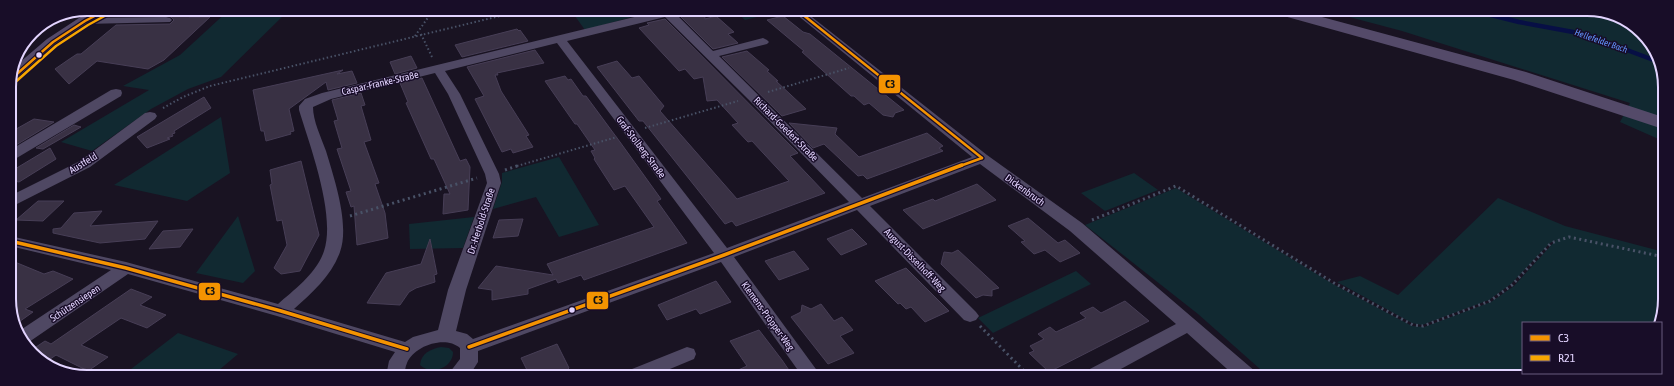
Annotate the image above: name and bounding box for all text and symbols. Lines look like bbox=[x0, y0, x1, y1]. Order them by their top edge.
water label: Hellefelder Bach bbox=[1573, 27, 1629, 55]
unlabelled marker bbox=[34, 50, 44, 60]
street label: Caspar-Franke-Straße bbox=[340, 69, 420, 97]
line badge: C3 bbox=[878, 74, 901, 94]
text: C3 bbox=[885, 78, 895, 90]
street label: Richard-Goedert-Straße bbox=[752, 95, 821, 164]
street label: Graf-Stolberg-Straße bbox=[614, 114, 668, 181]
street label: Austfeld bbox=[67, 150, 99, 176]
street label: Dickenbruch bbox=[1003, 172, 1047, 208]
street label: Dr.-Herbold-Straße bbox=[465, 186, 497, 255]
street label: August-Disselhoff-Weg bbox=[882, 226, 948, 294]
street label: Klemens-Pröpper-Weg bbox=[739, 279, 797, 353]
street label: Schützensiepen bbox=[48, 282, 102, 324]
line badge: C3 bbox=[198, 282, 221, 301]
text: C3 bbox=[205, 285, 215, 297]
line badge: C3 bbox=[586, 291, 609, 310]
text: C3 bbox=[593, 294, 603, 306]
unlabelled marker bbox=[567, 305, 577, 315]
legend bbox=[1522, 322, 1662, 374]
text: C3 bbox=[1558, 331, 1569, 345]
text: R21 bbox=[1558, 351, 1576, 365]

